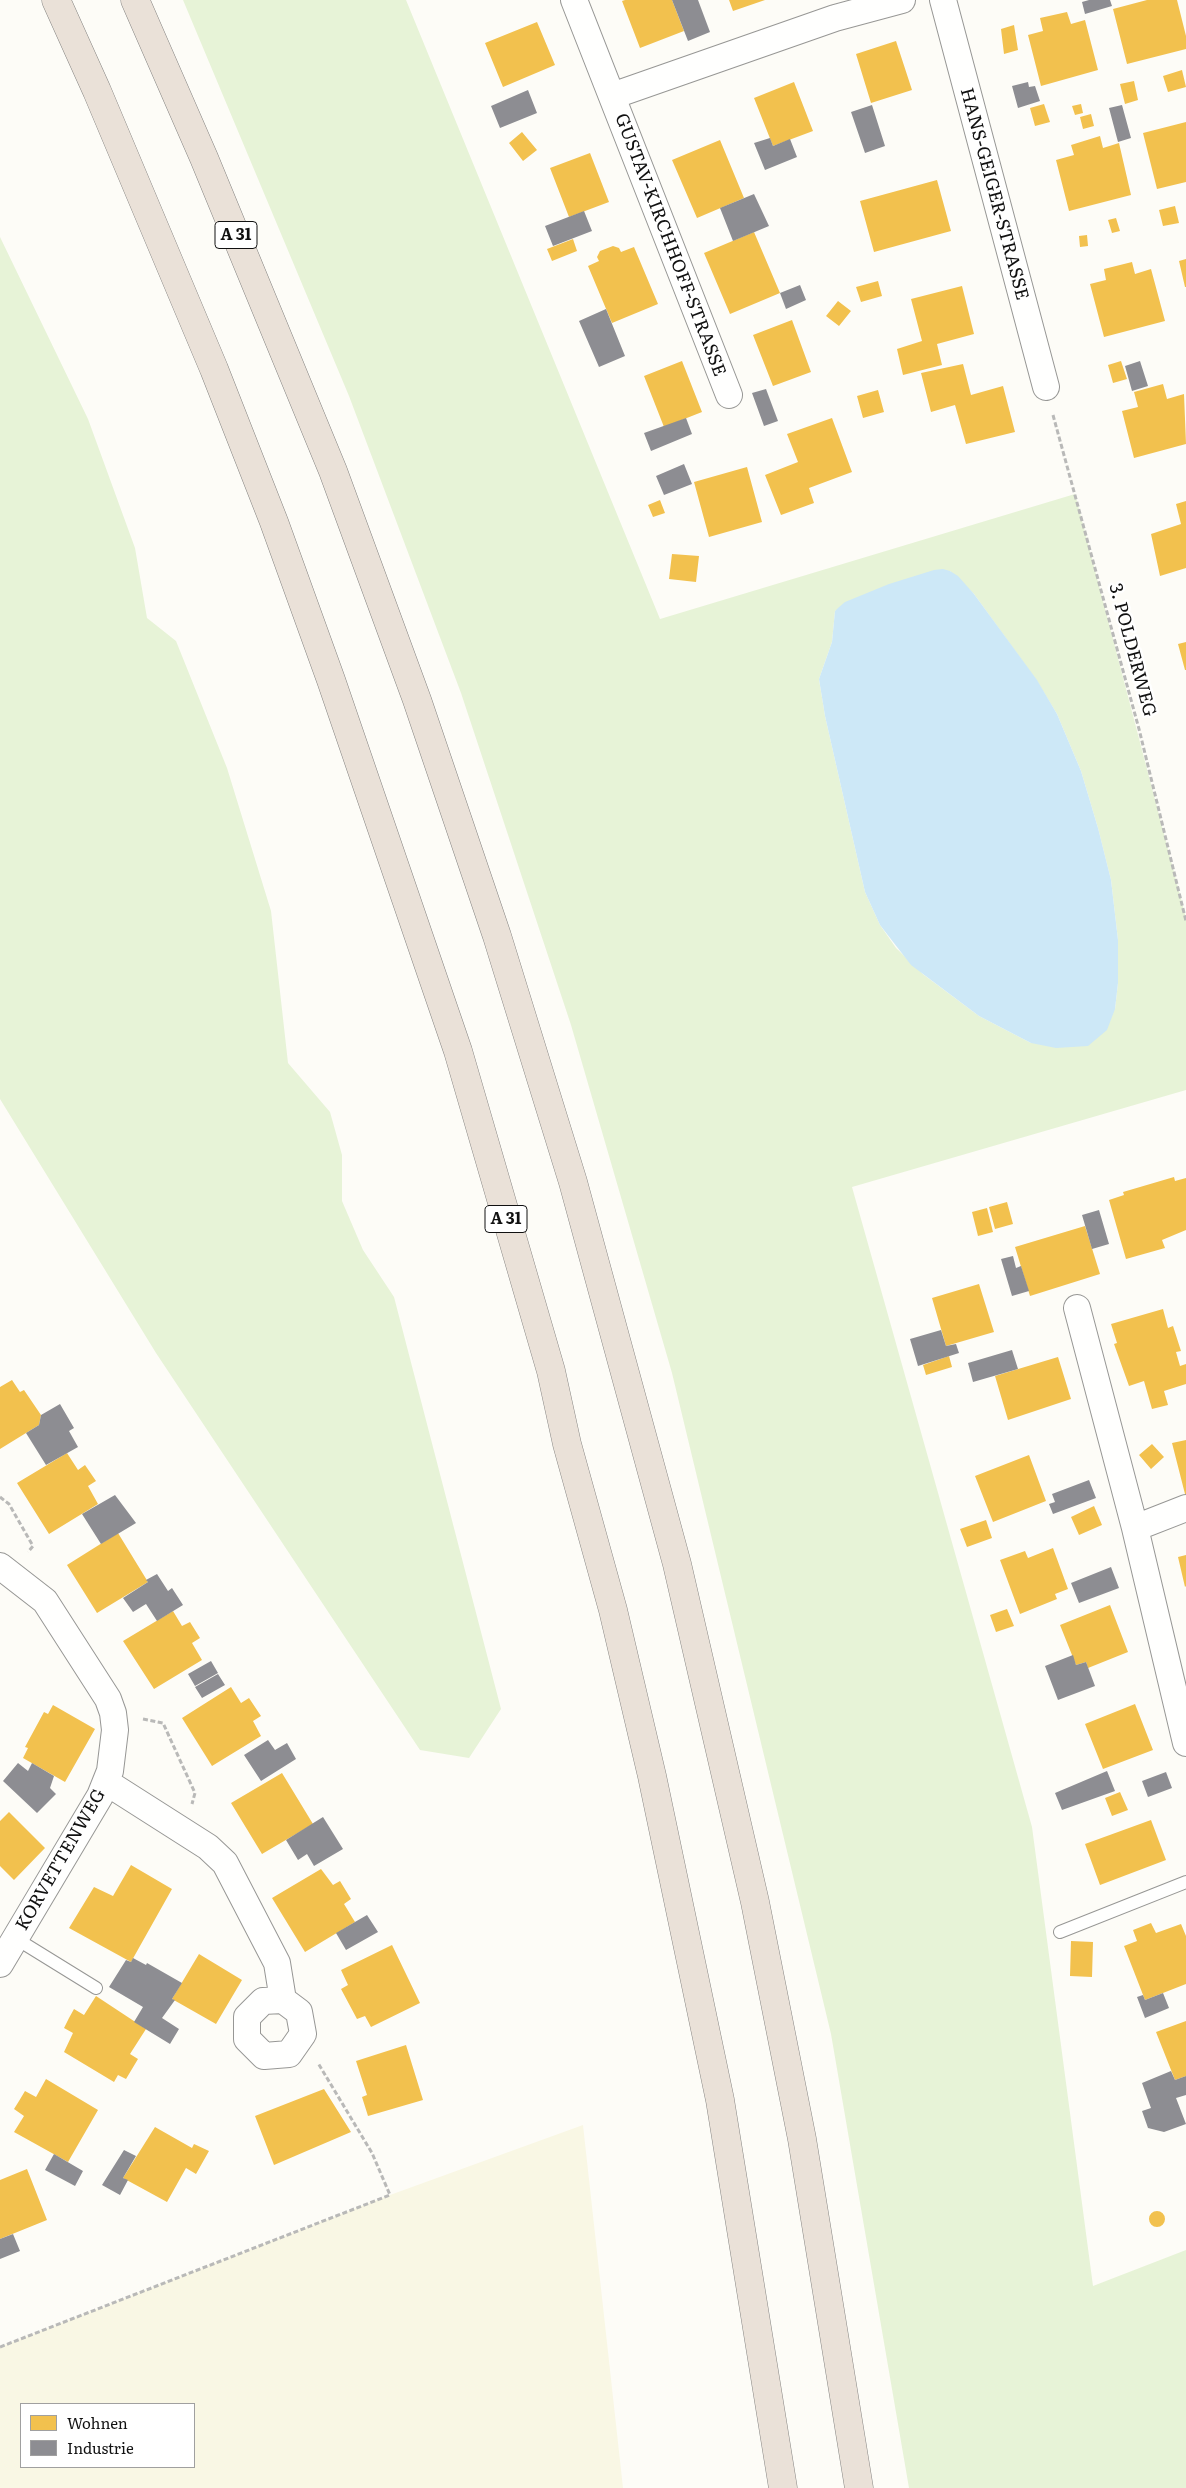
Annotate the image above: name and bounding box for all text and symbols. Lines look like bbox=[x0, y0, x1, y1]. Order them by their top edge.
street label: HANS-GEIGER-STRASSE bbox=[955, 86, 1033, 302]
street label: GUSTAV-KIRCHHOFF-STRASSE bbox=[610, 110, 730, 380]
road number: A 31 bbox=[215, 222, 257, 248]
street label: 3. POLDERWEG bbox=[1104, 581, 1160, 719]
road number: A 31 bbox=[485, 1206, 527, 1232]
street label: KORVETTENWEG bbox=[12, 1785, 110, 1935]
legend bbox=[20, 2403, 195, 2468]
text: Wohnen bbox=[67, 2411, 128, 2434]
text: Industrie bbox=[67, 2436, 134, 2459]

